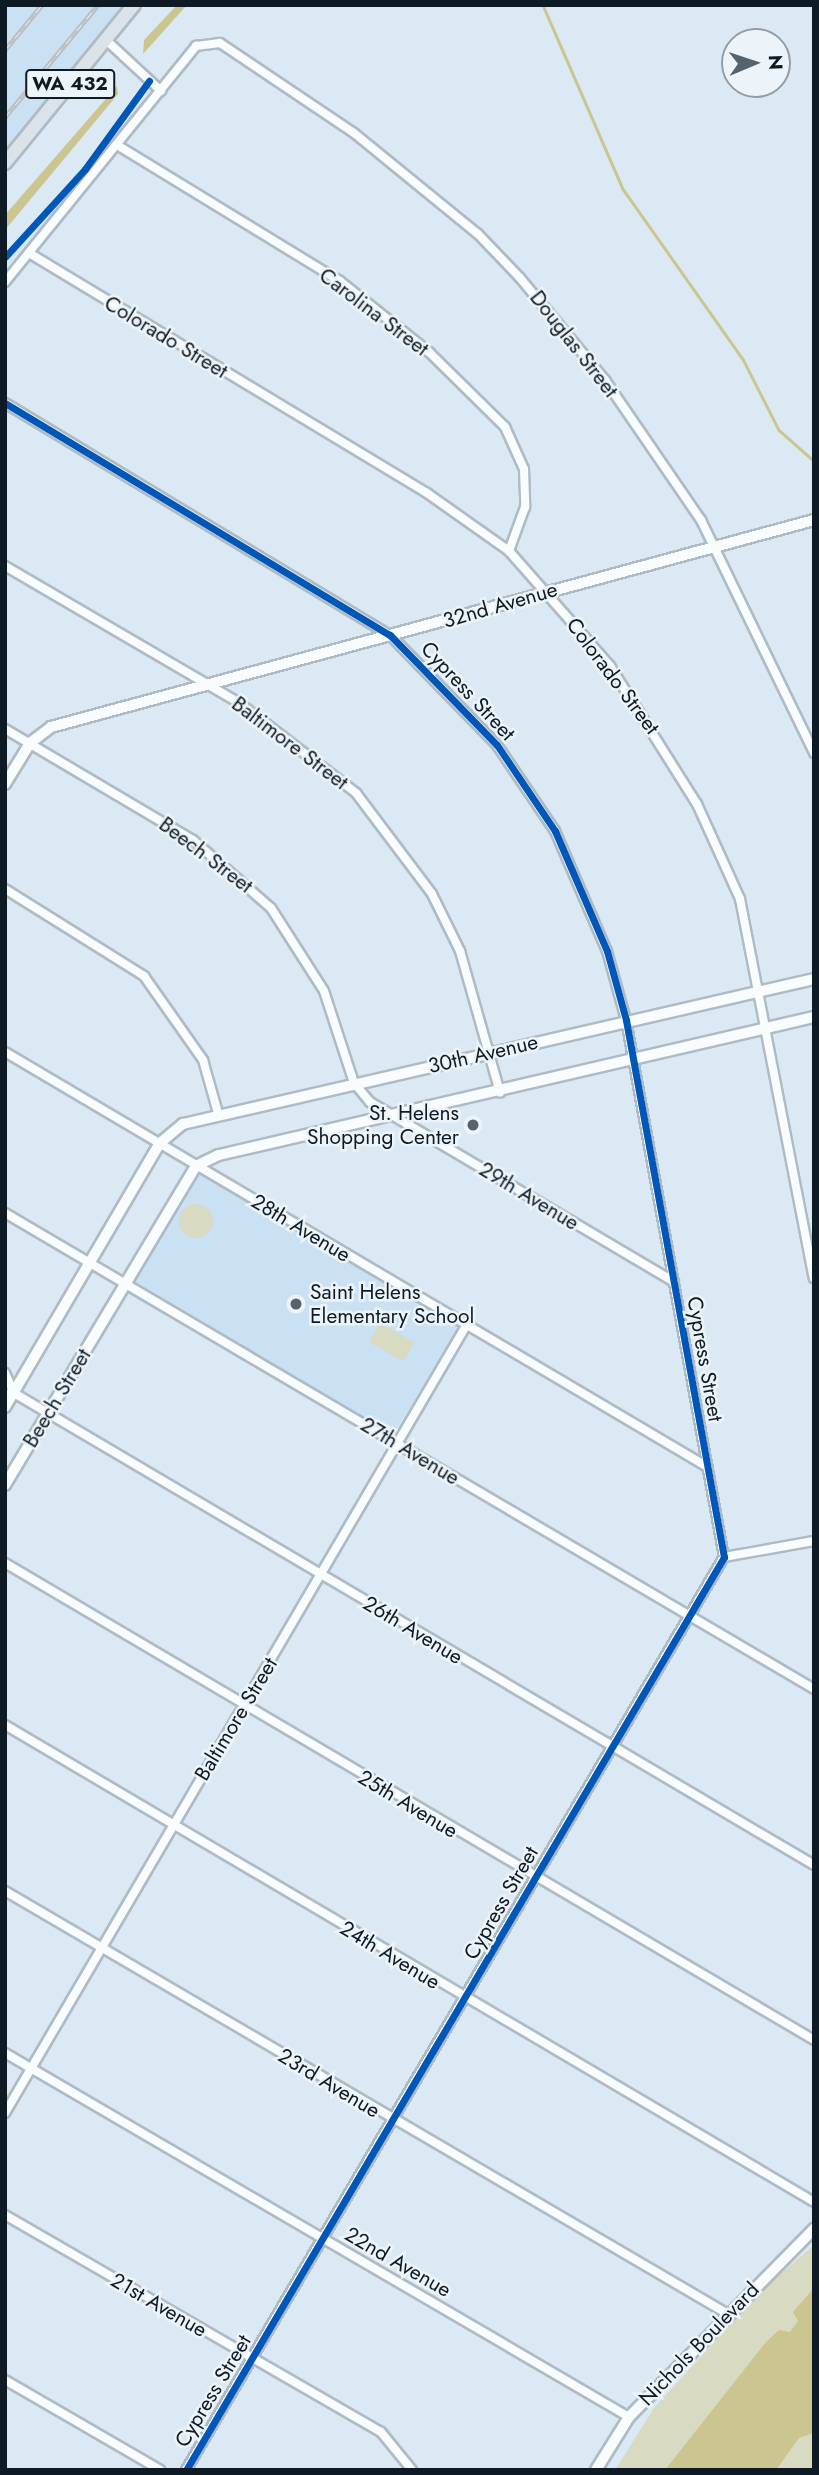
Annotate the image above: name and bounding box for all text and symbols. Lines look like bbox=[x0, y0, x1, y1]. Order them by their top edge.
north arrow bbox=[721, 28, 791, 98]
text: N bbox=[762, 54, 789, 70]
road number: WA 432 bbox=[24, 68, 116, 100]
street label: Carolina Street bbox=[314, 263, 434, 361]
street label: Douglas Street bbox=[525, 286, 623, 402]
street label: Colorado Street bbox=[100, 290, 232, 384]
street label: 32nd Avenue bbox=[440, 577, 560, 633]
street label: Colorado Street bbox=[561, 613, 665, 739]
street label: Cypress Street bbox=[416, 636, 520, 746]
street label: Baltimore Street bbox=[227, 691, 353, 795]
street label: Beech Street bbox=[154, 812, 258, 898]
street label: 30th Avenue bbox=[426, 1029, 540, 1079]
place label: St. Helens Shopping Center bbox=[307, 1100, 459, 1150]
marker: St. Helens Shopping Center bbox=[465, 1117, 481, 1133]
street label: 29th Avenue bbox=[475, 1156, 583, 1236]
street label: 28th Avenue bbox=[247, 1189, 355, 1267]
place label: Saint Helens Elementary School bbox=[310, 1279, 474, 1329]
street label: Cypress Street bbox=[682, 1294, 728, 1424]
marker: Saint Helens Elementary School bbox=[288, 1296, 304, 1312]
street label: Beech Street bbox=[18, 1344, 96, 1452]
street label: 27th Avenue bbox=[356, 1412, 464, 1490]
street label: 26th Avenue bbox=[359, 1590, 467, 1670]
street label: Baltimore Street bbox=[189, 1653, 283, 1785]
street label: 25th Avenue bbox=[354, 1764, 462, 1844]
street label: Cypress Street bbox=[458, 1842, 544, 1964]
street label: 24th Avenue bbox=[336, 1915, 444, 1995]
street label: 23rd Avenue bbox=[274, 2043, 384, 2123]
street label: 22nd Avenue bbox=[340, 2221, 456, 2303]
street label: 21st Avenue bbox=[107, 2267, 211, 2343]
street label: Nichols Boulevard bbox=[634, 2277, 764, 2411]
street label: Cypress Street bbox=[170, 2330, 256, 2452]

